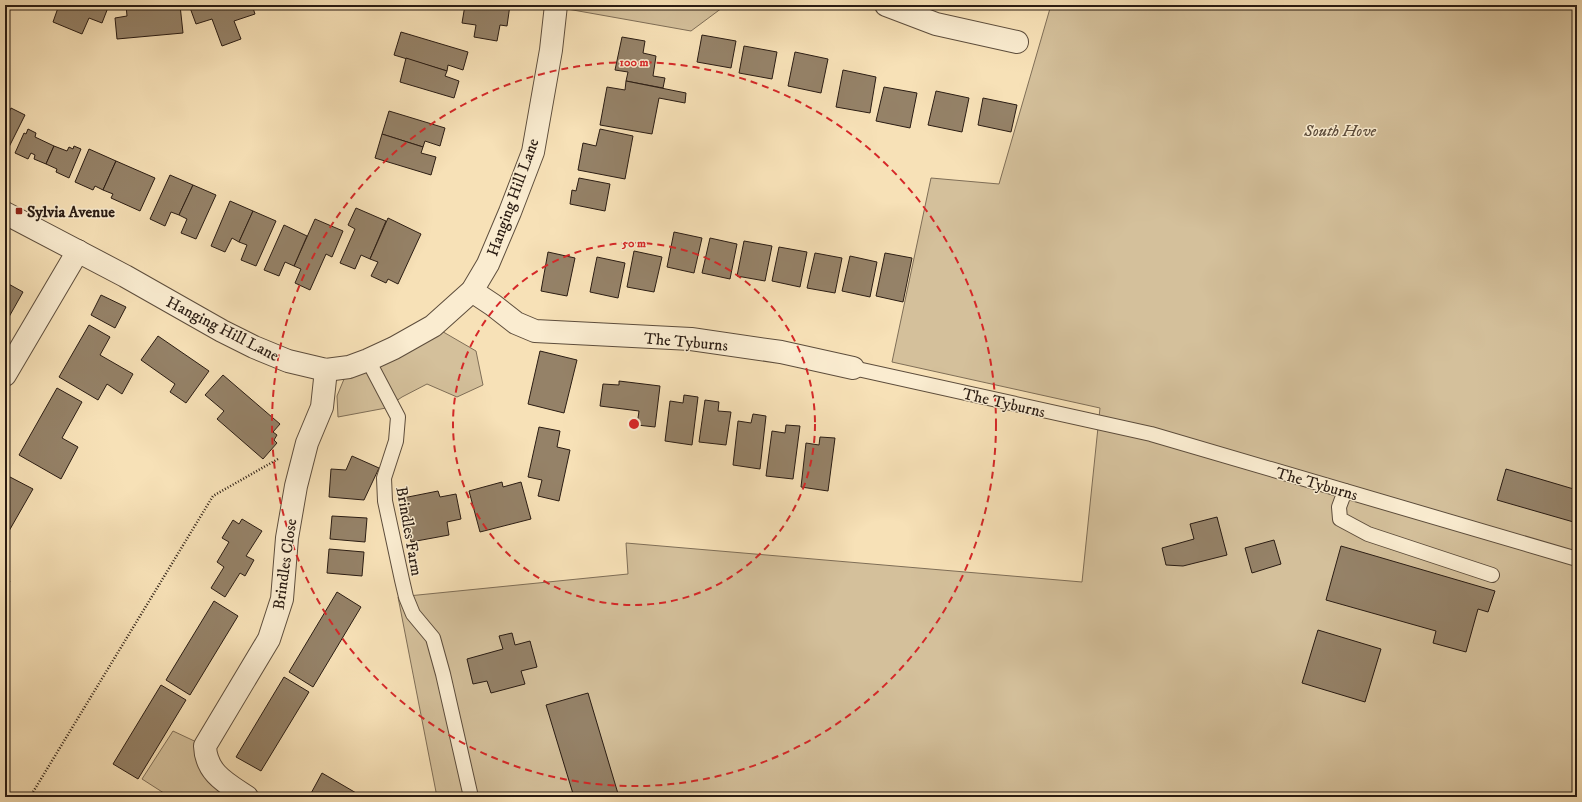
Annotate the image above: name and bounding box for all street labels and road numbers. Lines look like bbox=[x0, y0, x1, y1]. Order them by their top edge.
street label: Hanging Hill Lane bbox=[482, 135, 544, 259]
street label: Hanging Hill Lane bbox=[163, 292, 283, 366]
street label: The Tyburns bbox=[643, 328, 729, 356]
street label: The Tyburns bbox=[960, 384, 1047, 422]
street label: The Tyburns bbox=[1273, 463, 1360, 505]
street label: Brindles Farm bbox=[391, 485, 427, 578]
street label: Brindles Close bbox=[269, 517, 301, 611]

